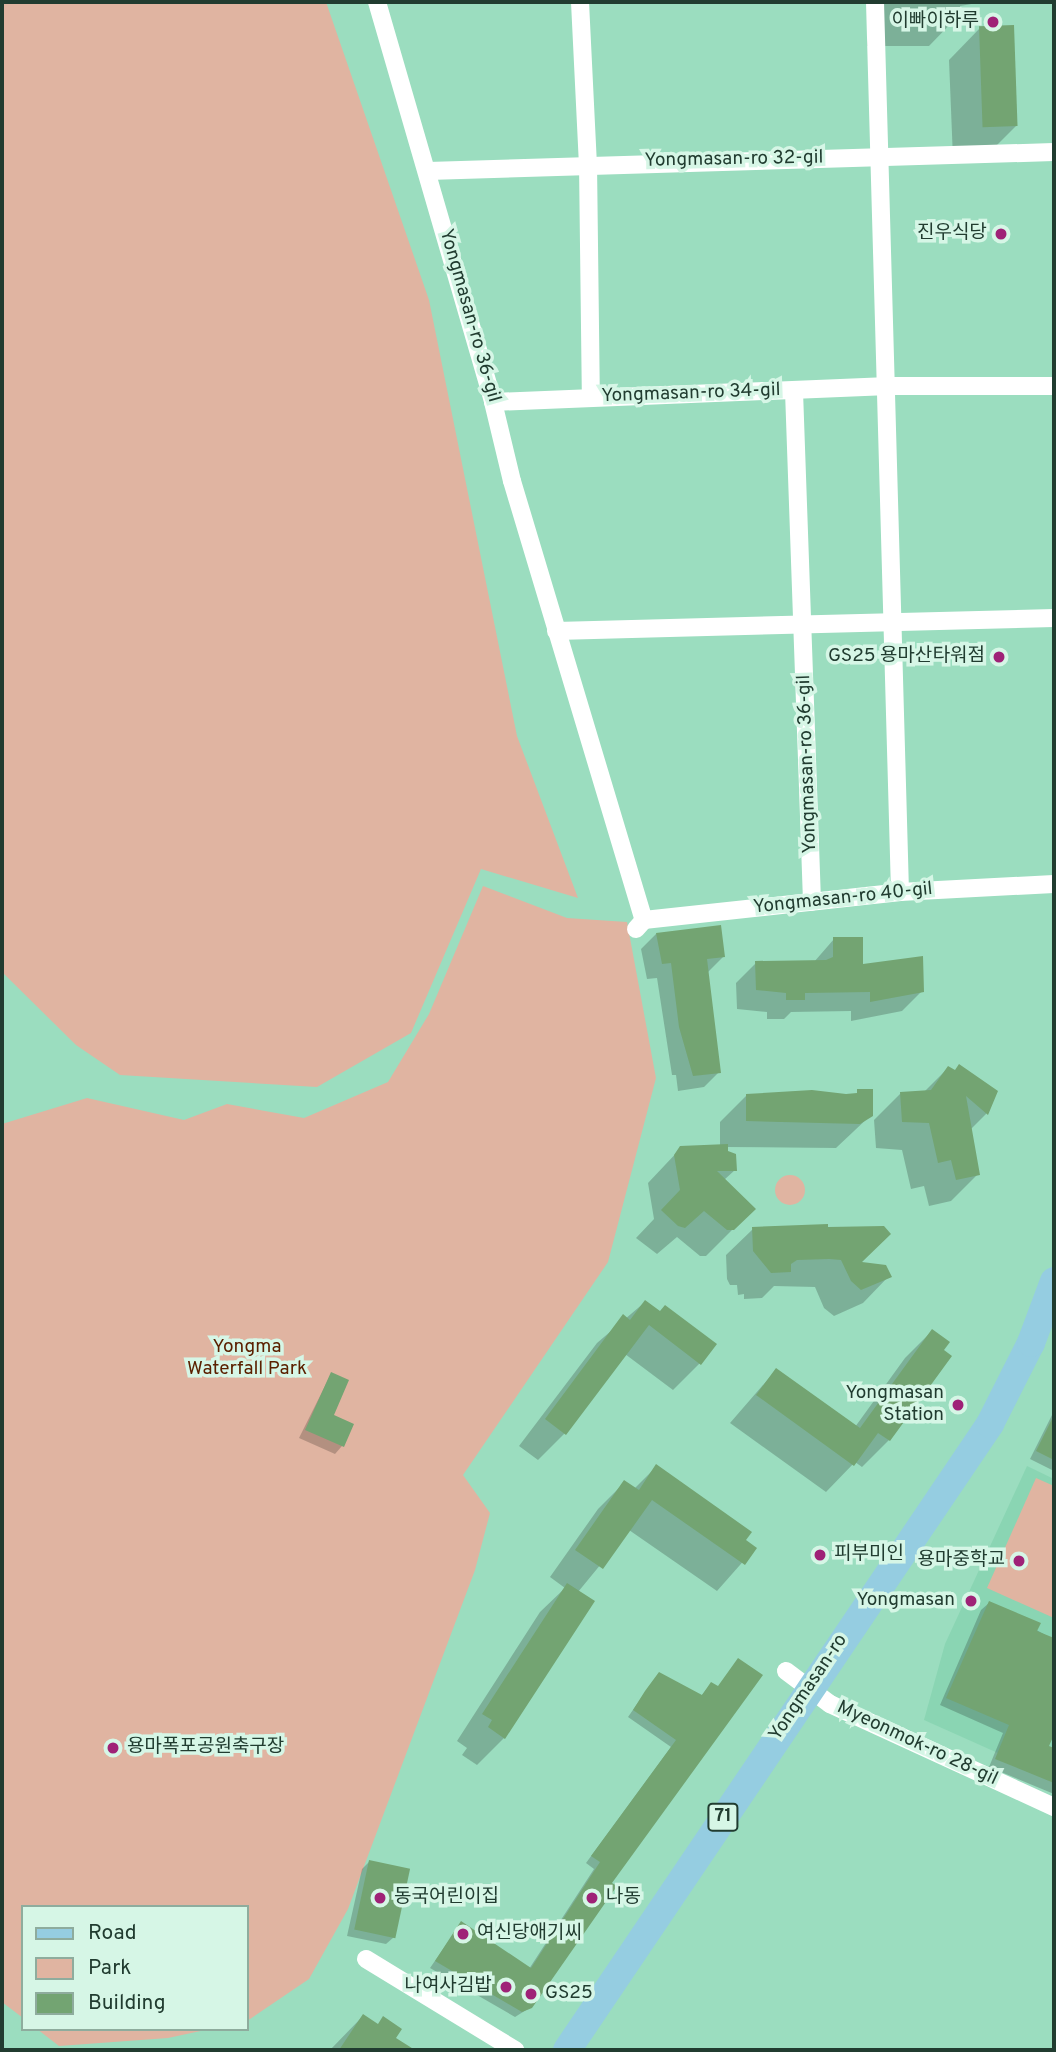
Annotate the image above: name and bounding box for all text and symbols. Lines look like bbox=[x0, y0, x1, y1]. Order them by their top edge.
place label: 이빠이하루 bbox=[892, 11, 979, 33]
marker: 이빠이하루 bbox=[985, 14, 1001, 30]
street label: Yongmasan-ro 32-gil bbox=[644, 147, 824, 173]
place label: 진우식당 bbox=[917, 223, 987, 245]
marker: 진우식당 bbox=[993, 226, 1009, 242]
street label: Yongmasan-ro 36-gil bbox=[433, 227, 505, 405]
street label: Yongmasan-ro 34-gil bbox=[601, 379, 781, 409]
place label: GS25 용마산타워점 bbox=[828, 646, 985, 668]
marker: GS25 용마산타워점 bbox=[991, 649, 1007, 665]
street label: Yongmasan-ro 36-gil bbox=[793, 674, 823, 854]
street label: Yongmasan-ro 40-gil bbox=[752, 878, 934, 920]
park label: Yongma Waterfall Park bbox=[187, 1337, 307, 1381]
place label: Yongmasan Station bbox=[845, 1383, 944, 1427]
marker: Yongmasan Station bbox=[950, 1397, 966, 1413]
place label: 피부미인 bbox=[834, 1544, 904, 1566]
marker: 피부미인 bbox=[812, 1547, 828, 1563]
place label: 용마중학교 bbox=[918, 1550, 1005, 1572]
marker: 용마중학교 bbox=[1011, 1553, 1027, 1569]
place label: Yongmasan bbox=[856, 1590, 955, 1612]
marker: Yongmasan bbox=[961, 1591, 981, 1611]
street label: Yongmasan-ro bbox=[765, 1630, 853, 1746]
street label: Myeonmok-ro 28-gil bbox=[833, 1697, 1001, 1791]
place label: 용마폭포공원축구장 bbox=[127, 1737, 284, 1759]
marker: 용마폭포공원축구장 bbox=[105, 1740, 121, 1756]
road number: 71 bbox=[707, 1802, 739, 1831]
place label: 동국어린이집 bbox=[394, 1887, 499, 1909]
place label: 나동 bbox=[606, 1887, 641, 1909]
marker: 동국어린이집 bbox=[372, 1890, 388, 1906]
marker: 나동 bbox=[584, 1890, 600, 1906]
legend bbox=[21, 1905, 248, 2031]
text: Road bbox=[88, 1920, 137, 1947]
place label: 여신당애기씨 bbox=[477, 1923, 582, 1945]
marker: 여신당애기씨 bbox=[455, 1926, 471, 1942]
text: Park bbox=[88, 1955, 131, 1982]
place label: 나여사김밥 bbox=[405, 1976, 492, 1998]
marker: 나여사김밥 bbox=[498, 1979, 514, 1995]
place label: GS25 bbox=[545, 1983, 593, 2005]
marker: GS25 bbox=[523, 1986, 539, 2002]
text: Building bbox=[88, 1990, 166, 2017]

